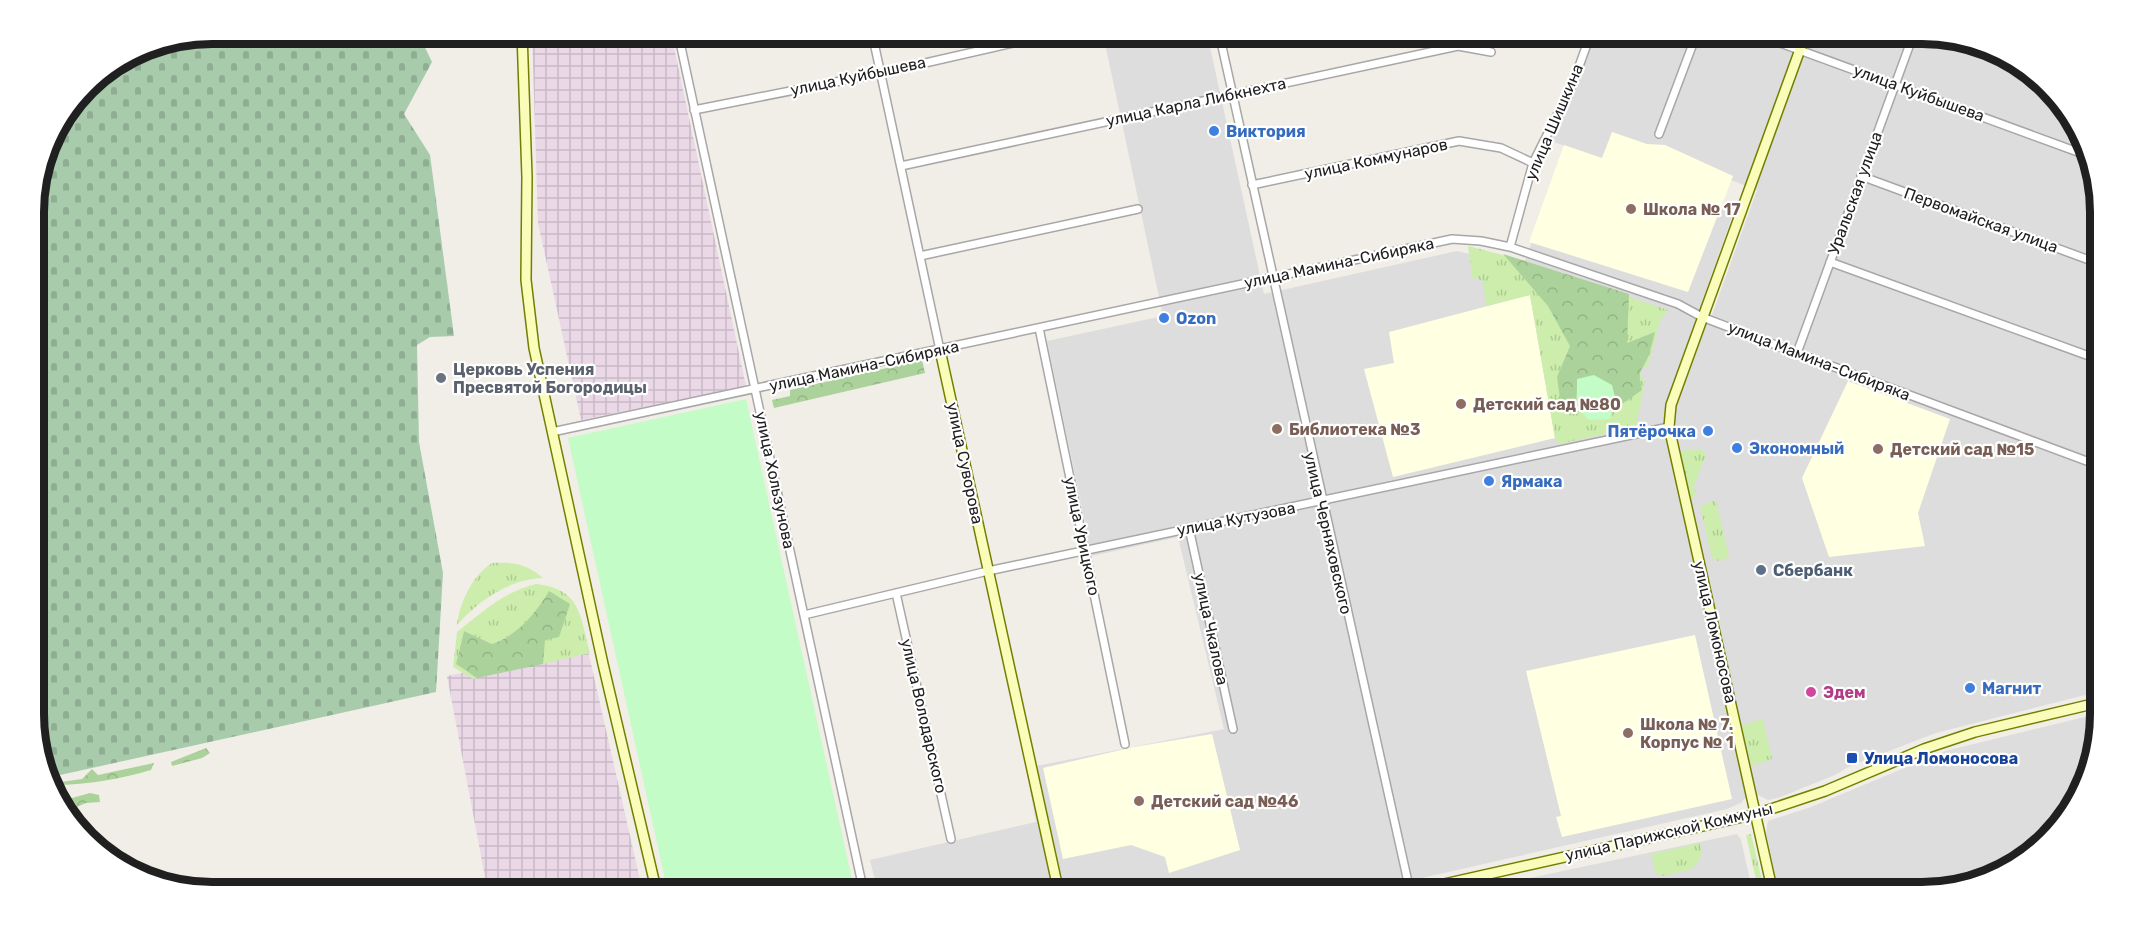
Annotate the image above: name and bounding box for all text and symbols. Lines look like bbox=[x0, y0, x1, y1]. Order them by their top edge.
street label: улица Куйбышева bbox=[789, 52, 927, 100]
street label: улица Куйбышева bbox=[1851, 60, 1987, 126]
street label: улица Шишкина bbox=[1521, 61, 1587, 183]
street label: улица Карла Либкнехта bbox=[1104, 74, 1288, 130]
place label: Виктория bbox=[1226, 122, 1306, 141]
marker: Виктория bbox=[1207, 124, 1221, 138]
street label: Уральская улица bbox=[1824, 129, 1886, 257]
street label: улица Коммунаров bbox=[1303, 135, 1449, 183]
street label: Первомайская улица bbox=[1901, 183, 2061, 257]
place label: Школа № 17 bbox=[1643, 200, 1741, 219]
marker: Школа № 17 bbox=[1624, 202, 1638, 216]
street label: улица Мамина-Сибиряка bbox=[1242, 234, 1436, 292]
place label: Ozon bbox=[1176, 309, 1216, 328]
marker: Ozon bbox=[1157, 311, 1171, 325]
street label: улица Мамина-Сибиряка bbox=[1725, 317, 1913, 405]
street label: улица Мамина-Сибиряка bbox=[767, 337, 961, 395]
place label: Церковь Успения Пресвятой Богородицы bbox=[453, 360, 647, 397]
marker: Церковь Успения Пресвятой Богородицы bbox=[434, 371, 448, 385]
place label: Детский сад №80 bbox=[1473, 395, 1621, 414]
marker: Детский сад №80 bbox=[1454, 397, 1468, 411]
street label: улица Суворова bbox=[943, 400, 987, 526]
street label: улица Хользунова bbox=[751, 410, 799, 550]
place label: Библиотека №3 bbox=[1289, 420, 1420, 439]
marker: Библиотека №3 bbox=[1270, 422, 1284, 436]
place label: Пятёрочка bbox=[1607, 422, 1696, 441]
marker: Пятёрочка bbox=[1701, 424, 1715, 438]
place label: Экономный bbox=[1749, 439, 1844, 458]
place label: Детский сад №15 bbox=[1890, 440, 2034, 459]
marker: Экономный bbox=[1730, 441, 1744, 455]
marker: Детский сад №15 bbox=[1871, 442, 1885, 456]
street label: улица Черняховского bbox=[1300, 450, 1356, 616]
place label: Ярмака bbox=[1501, 472, 1562, 491]
marker: Ярмака bbox=[1482, 474, 1496, 488]
street label: улица Урицкого bbox=[1060, 475, 1104, 597]
street label: улица Кутузова bbox=[1175, 498, 1297, 540]
street label: улица Ломоносова bbox=[1689, 559, 1741, 705]
place label: Сбербанк bbox=[1773, 561, 1853, 580]
marker: Сбербанк bbox=[1754, 563, 1768, 577]
street label: улица Чкалова bbox=[1190, 571, 1232, 687]
street label: улица Володарского bbox=[897, 637, 951, 795]
place label: Магнит bbox=[1982, 679, 2041, 698]
marker: Магнит bbox=[1963, 681, 1977, 695]
place label: Эдем bbox=[1823, 683, 1866, 702]
marker: Эдем bbox=[1804, 685, 1818, 699]
place label: Школа № 7. Корпус № 1 bbox=[1640, 715, 1734, 752]
marker: Школа № 7. Корпус № 1 bbox=[1621, 726, 1635, 740]
place label: Улица Ломоносова bbox=[1864, 749, 2018, 768]
marker: Улица Ломоносова bbox=[1845, 751, 1859, 765]
place label: Детский сад №46 bbox=[1151, 792, 1298, 811]
marker: Детский сад №46 bbox=[1132, 794, 1146, 808]
street label: улица Парижской Коммуны bbox=[1563, 799, 1775, 865]

